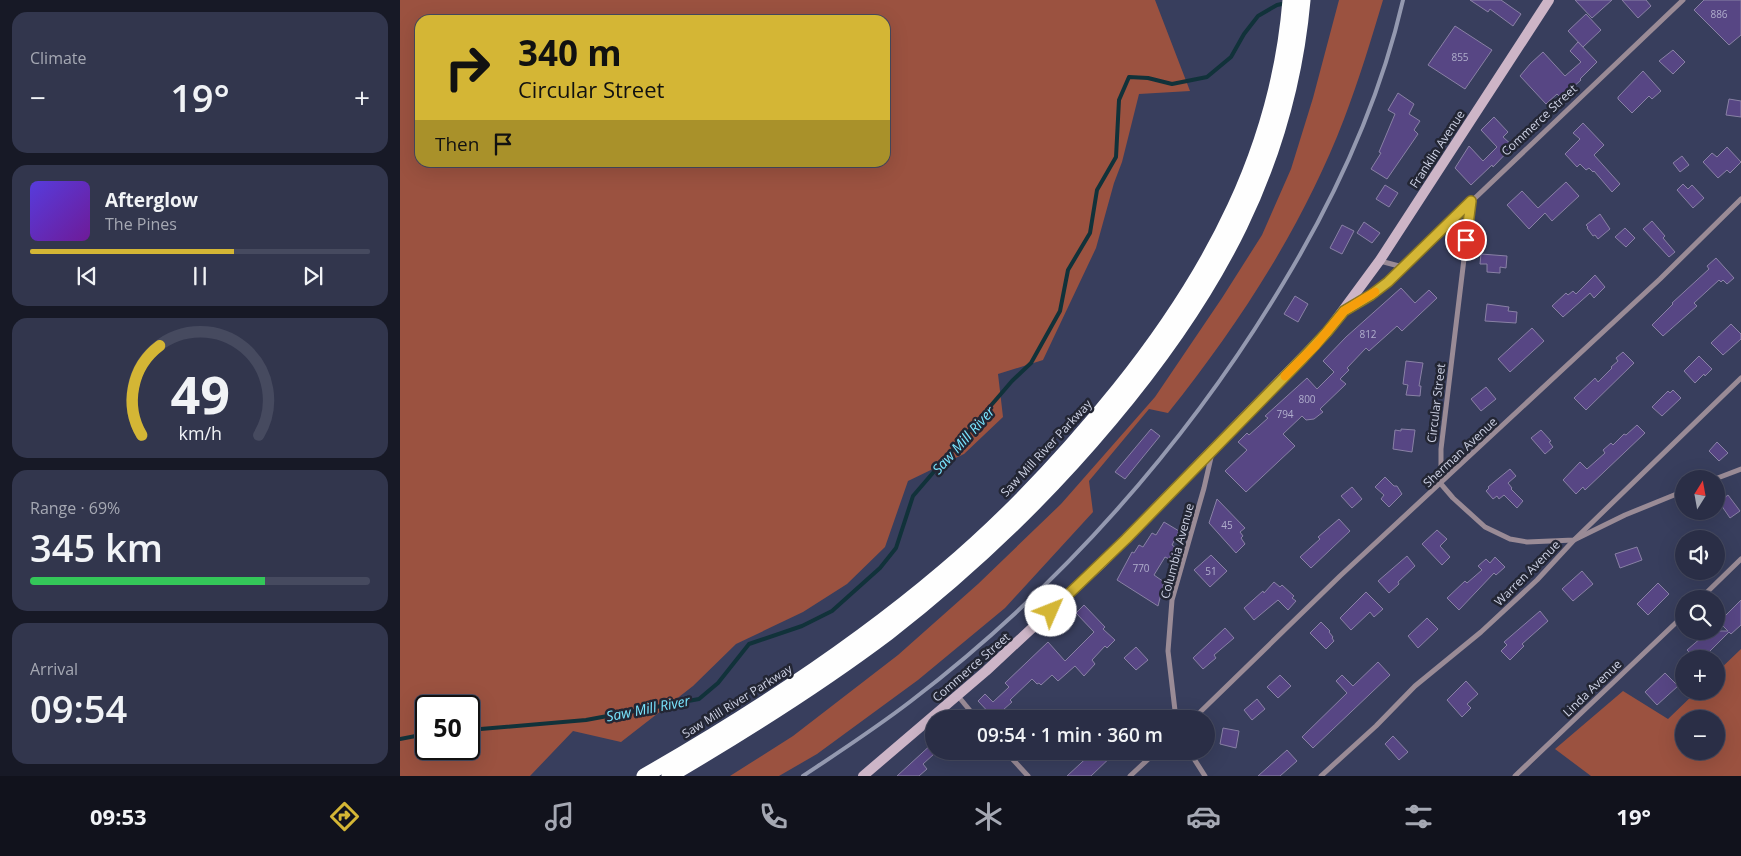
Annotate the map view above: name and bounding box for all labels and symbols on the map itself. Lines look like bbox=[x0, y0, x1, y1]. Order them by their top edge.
house number: 886 bbox=[1710, 7, 1728, 21]
house number: 855 bbox=[1451, 50, 1469, 64]
street label: Commerce Street bbox=[1497, 80, 1581, 160]
street label: Franklin Avenue bbox=[1405, 107, 1469, 191]
pin bbox=[1445, 219, 1487, 261]
house number: 812 bbox=[1359, 327, 1377, 341]
street label: Circular Street bbox=[1423, 362, 1449, 444]
house number: 800 bbox=[1298, 392, 1316, 406]
street label: Saw Mill River Parkway bbox=[996, 395, 1096, 500]
water label: Saw Mill River bbox=[927, 402, 999, 478]
house number: 794 bbox=[1276, 407, 1294, 421]
street label: Sherman Avenue bbox=[1419, 413, 1501, 491]
north arrow bbox=[1675, 470, 1725, 520]
street label: Columbia Avenue bbox=[1156, 501, 1198, 601]
house number: 45 bbox=[1221, 518, 1233, 532]
street label: Warren Avenue bbox=[1490, 536, 1564, 610]
house number: 770 bbox=[1132, 561, 1150, 575]
house number: 51 bbox=[1205, 564, 1217, 578]
position arrow bbox=[1024, 584, 1076, 636]
street label: Commerce Street bbox=[929, 629, 1013, 705]
street label: Linda Avenue bbox=[1559, 655, 1625, 720]
street label: Saw Mill River Parkway bbox=[679, 660, 796, 742]
water label: Saw Mill River bbox=[604, 690, 692, 725]
speed limit sign: 50 bbox=[415, 695, 480, 760]

